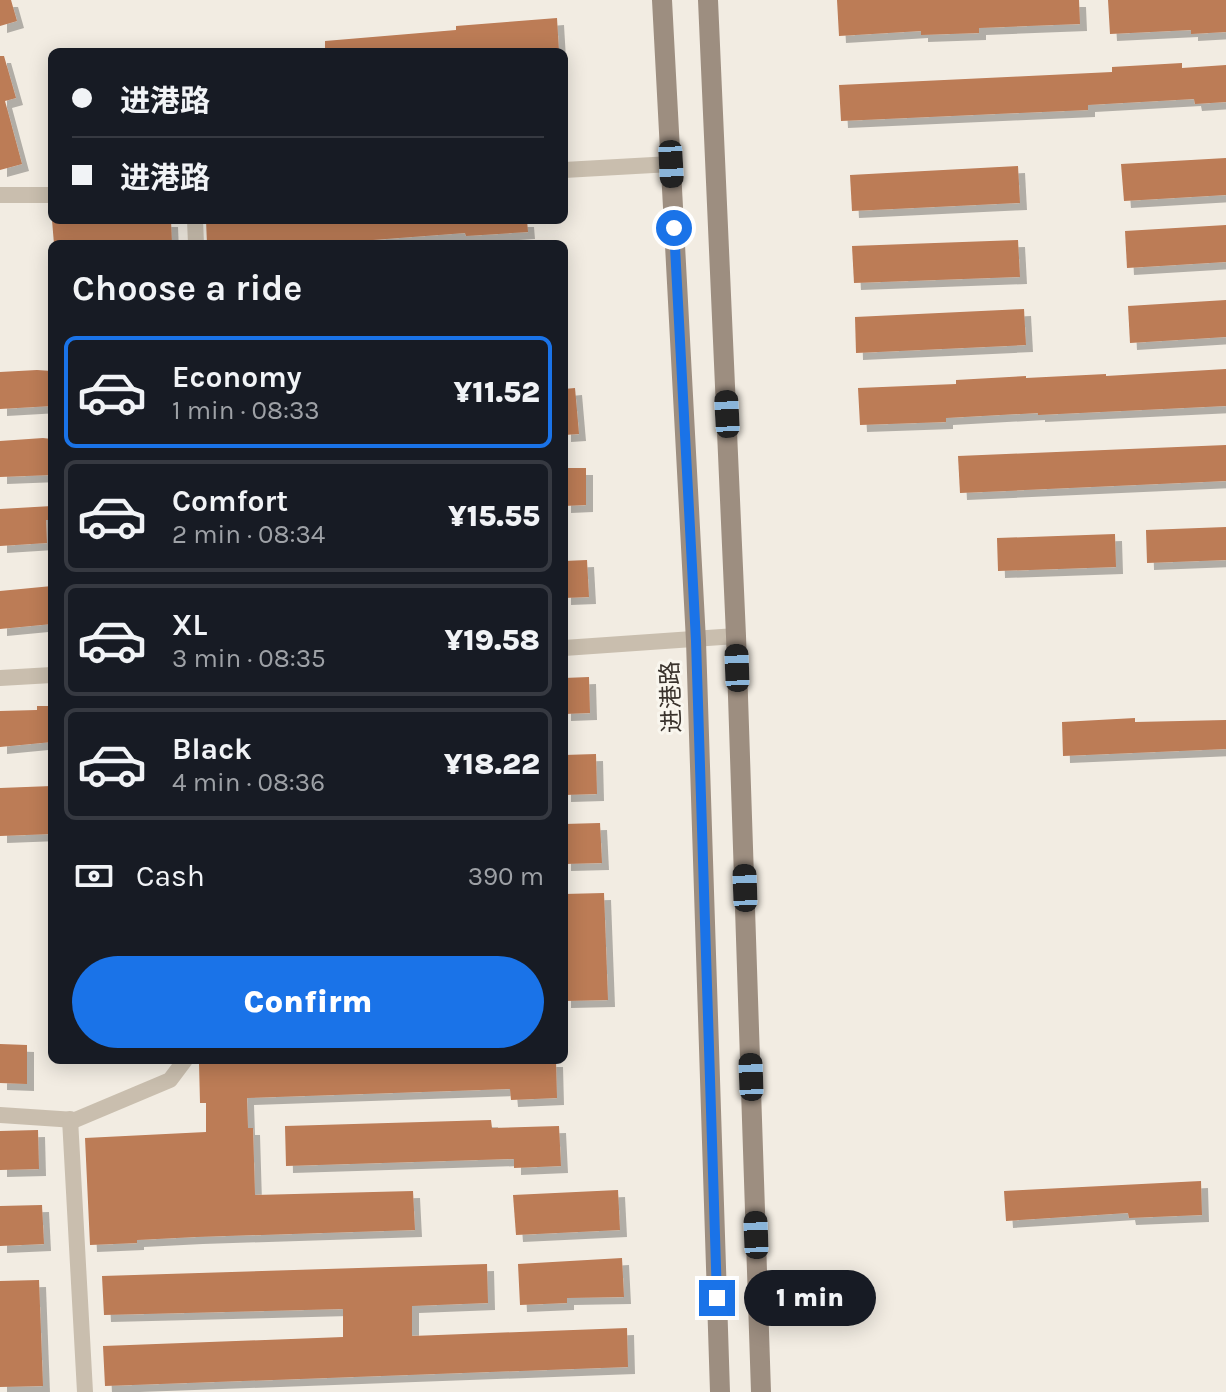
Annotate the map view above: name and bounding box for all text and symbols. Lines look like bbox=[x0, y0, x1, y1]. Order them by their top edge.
text: 进港路 bbox=[120, 83, 210, 119]
car bbox=[658, 139, 684, 189]
text: 进港路 bbox=[120, 160, 210, 196]
route start bbox=[656, 210, 692, 246]
text: Choose a ride bbox=[72, 267, 302, 309]
icon: car bbox=[76, 356, 148, 428]
text: Economy bbox=[172, 359, 302, 395]
text: ¥11.52 bbox=[454, 374, 540, 410]
car bbox=[714, 389, 740, 439]
text: 1 min · 08:33 bbox=[172, 395, 320, 426]
icon: car bbox=[76, 480, 148, 552]
text: Comfort bbox=[172, 483, 288, 519]
text: ¥15.55 bbox=[448, 498, 540, 534]
text: 2 min · 08:34 bbox=[172, 519, 325, 550]
icon: car bbox=[76, 604, 148, 676]
text: XL bbox=[172, 607, 207, 643]
text: ¥19.58 bbox=[444, 622, 540, 658]
text: 3 min · 08:35 bbox=[172, 643, 326, 674]
car bbox=[724, 644, 750, 692]
street label: 进港路 bbox=[656, 661, 686, 733]
icon: car bbox=[76, 728, 148, 800]
text: Black bbox=[172, 731, 252, 767]
text: ¥18.22 bbox=[444, 746, 540, 782]
text: 4 min · 08:36 bbox=[172, 767, 325, 798]
icon: cash bbox=[72, 854, 116, 898]
text: Cash bbox=[136, 858, 205, 894]
text: 390 m bbox=[468, 861, 544, 892]
car bbox=[732, 864, 758, 912]
button: Confirm bbox=[72, 956, 544, 1048]
car bbox=[738, 1053, 764, 1101]
car bbox=[743, 1211, 769, 1259]
callout: 1 min bbox=[745, 1270, 877, 1326]
route end bbox=[699, 1280, 735, 1316]
text: 1 min bbox=[776, 1282, 844, 1313]

